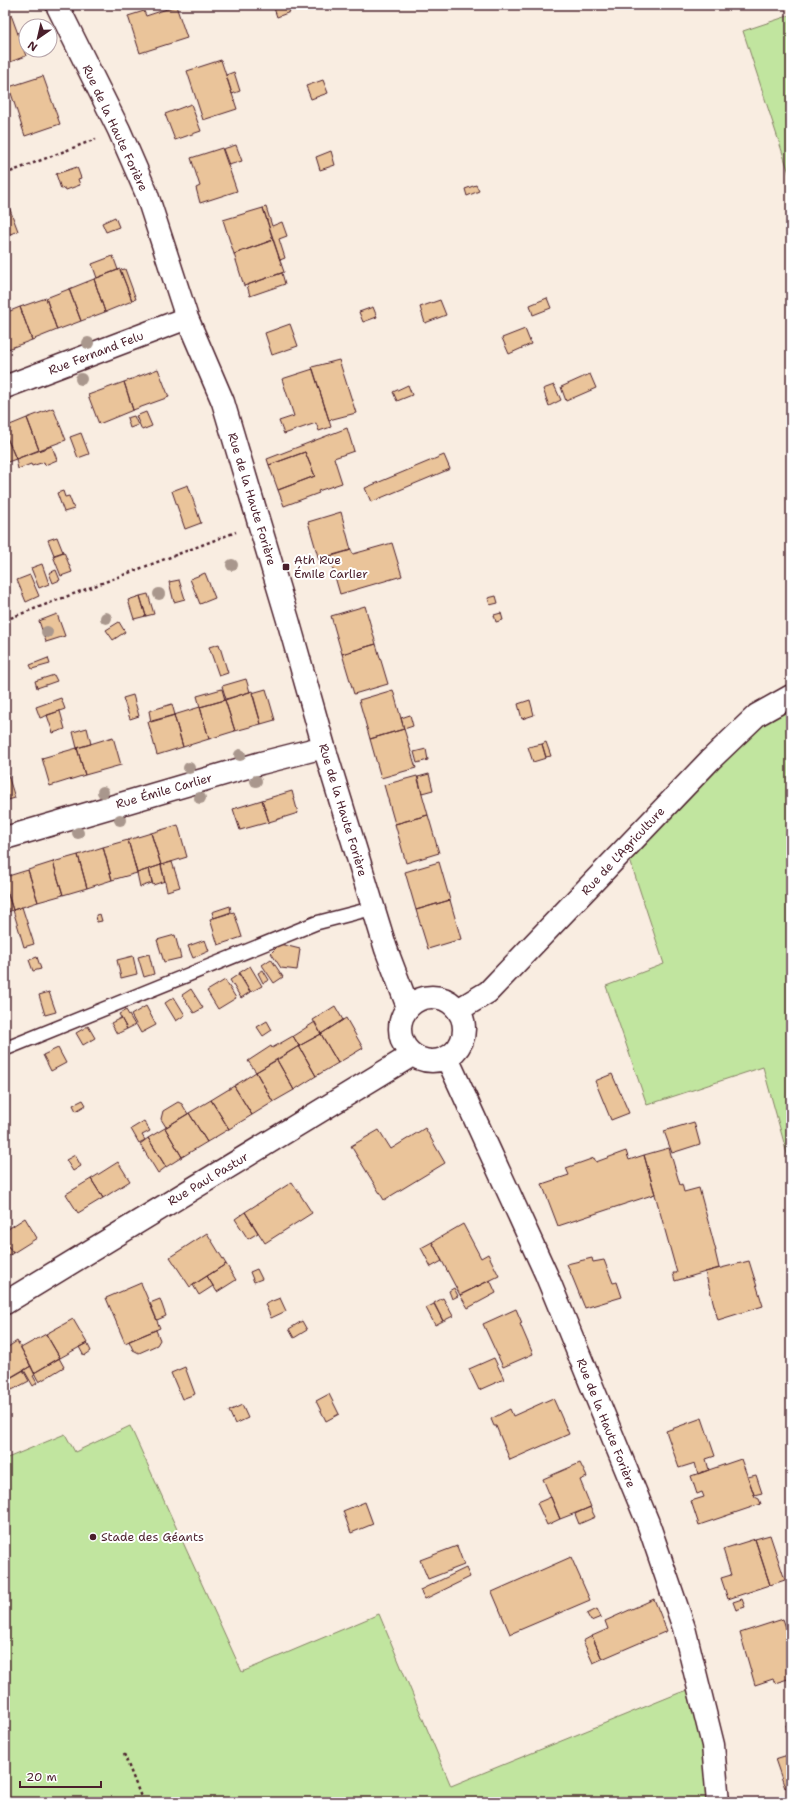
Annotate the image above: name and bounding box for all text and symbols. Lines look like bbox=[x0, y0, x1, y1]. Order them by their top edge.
north arrow bbox=[18, 18, 58, 58]
text: N bbox=[25, 37, 40, 55]
street label: Rue de la Haute Forière bbox=[79, 62, 151, 194]
street label: Rue Fernand Felu bbox=[46, 327, 146, 379]
street label: Rue de la Haute Forière bbox=[224, 431, 280, 568]
place label: Ath Rue Émile Carlier bbox=[294, 552, 368, 582]
marker: Ath Rue Émile Carlier bbox=[281, 562, 291, 572]
street label: Rue de la Haute Forière bbox=[315, 742, 371, 879]
street label: Rue Émile Carlier bbox=[114, 769, 214, 812]
street label: Rue de L'Agriculture bbox=[578, 803, 668, 899]
street label: Rue Paul Pastur bbox=[165, 1149, 251, 1209]
street label: Rue de la Haute Forière bbox=[573, 1356, 639, 1490]
place label: Stade des Géants bbox=[101, 1529, 204, 1545]
marker: Stade des Géants bbox=[88, 1532, 98, 1542]
scale bar bbox=[20, 1763, 101, 1789]
text: 20 m bbox=[26, 1769, 57, 1785]

